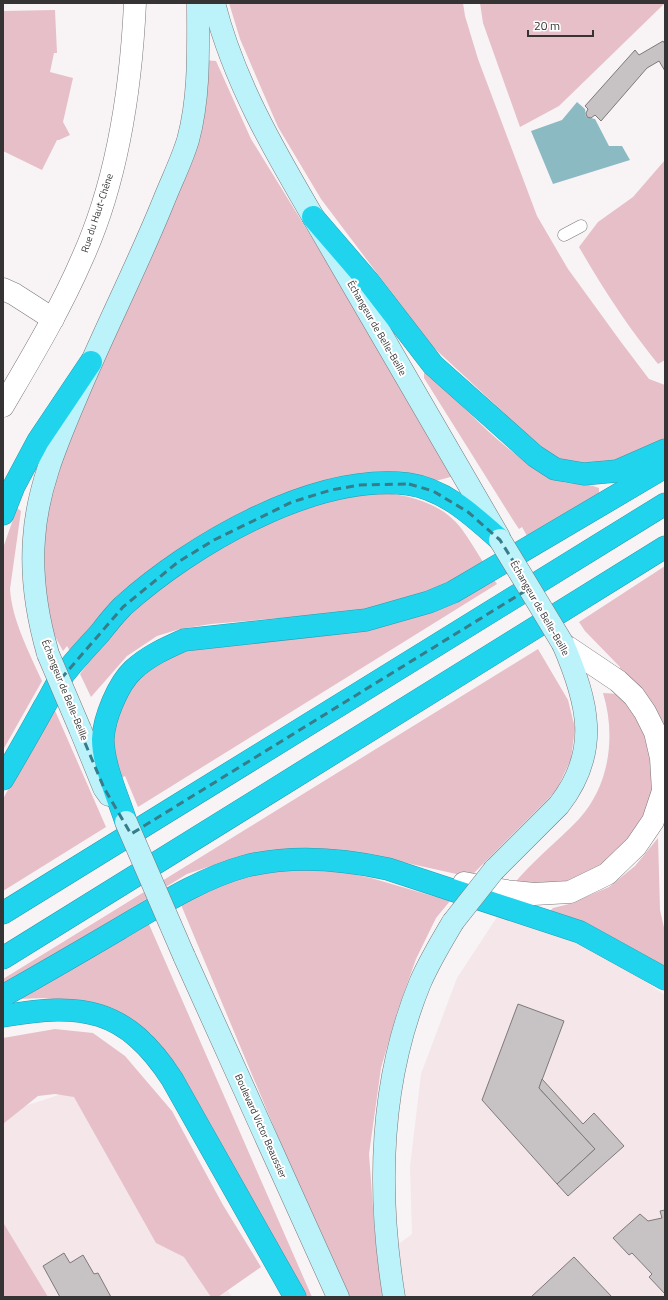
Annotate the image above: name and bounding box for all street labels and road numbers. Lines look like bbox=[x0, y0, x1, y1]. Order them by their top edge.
street label: Rue du Haut-Chêne bbox=[77, 171, 117, 255]
street label: Échangeur de Belle-Beille bbox=[344, 278, 410, 378]
street label: Échangeur de Belle-Beille bbox=[507, 558, 573, 658]
street label: Échangeur de Belle-Beille bbox=[38, 637, 92, 743]
street label: Boulevard Victor Beaussier bbox=[231, 1071, 291, 1181]

